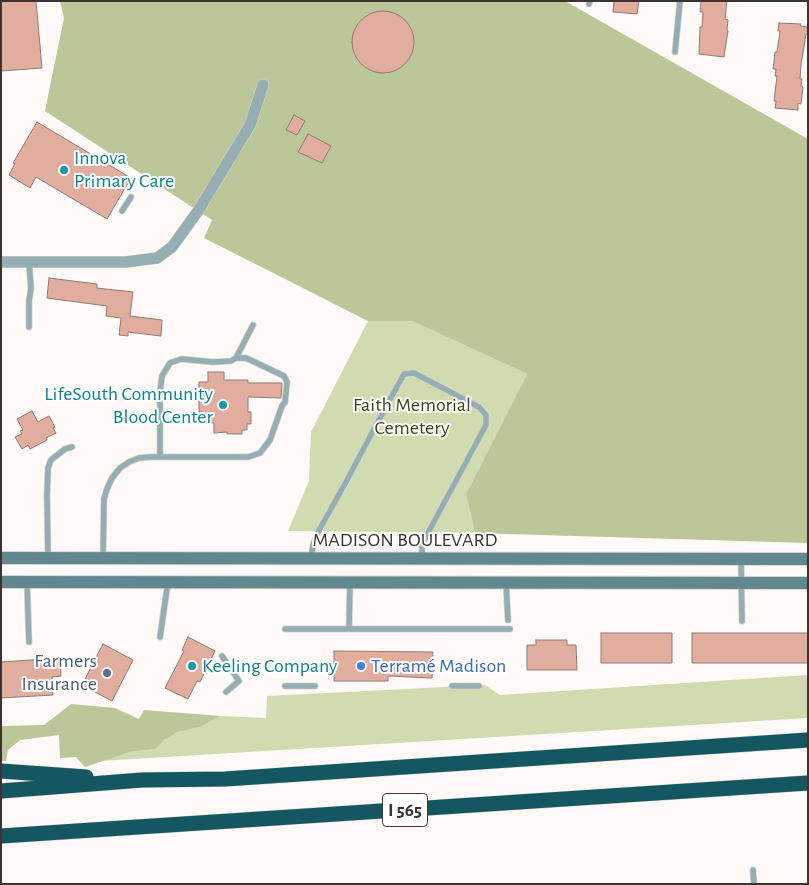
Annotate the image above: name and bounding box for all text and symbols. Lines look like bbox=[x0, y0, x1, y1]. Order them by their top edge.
place label: Innova Primary Care bbox=[74, 146, 174, 193]
marker: Innova Primary Care bbox=[58, 164, 70, 176]
place label: LifeSouth Community Blood Center bbox=[44, 382, 213, 429]
park label: Faith Memorial Cemetery bbox=[353, 393, 471, 440]
marker: LifeSouth Community Blood Center bbox=[217, 399, 229, 411]
street label: MADISON BOULEVARD bbox=[312, 528, 498, 552]
place label: Farmers Insurance bbox=[22, 649, 97, 696]
place label: Keeling Company bbox=[202, 654, 337, 678]
place label: Terramé Madison bbox=[371, 654, 506, 678]
marker: Keeling Company bbox=[186, 660, 198, 672]
marker: Terramé Madison bbox=[355, 660, 367, 672]
marker: Farmers Insurance bbox=[101, 667, 113, 679]
road number: I 565 bbox=[382, 794, 428, 826]

